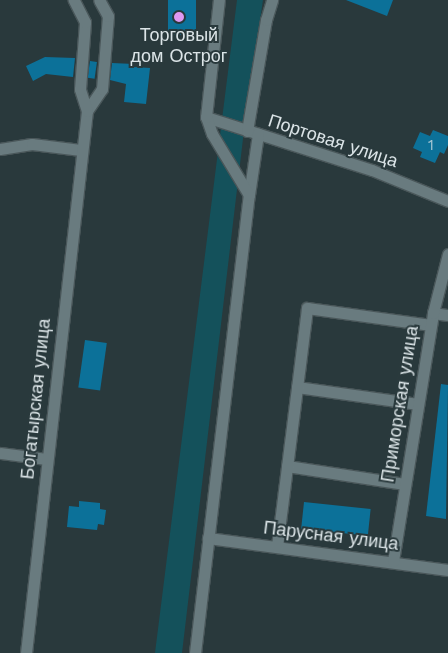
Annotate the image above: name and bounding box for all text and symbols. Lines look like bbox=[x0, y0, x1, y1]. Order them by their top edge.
marker: Торговый дом Острог bbox=[173, 11, 185, 23]
place label: Торговый дом Острог bbox=[131, 25, 227, 68]
street label: Портовая улица bbox=[265, 110, 401, 172]
house number: 1 bbox=[428, 137, 434, 155]
street label: Богатырская улица bbox=[17, 318, 55, 480]
street label: Приморская улица bbox=[377, 324, 423, 484]
street label: Парусная улица bbox=[262, 517, 400, 555]

